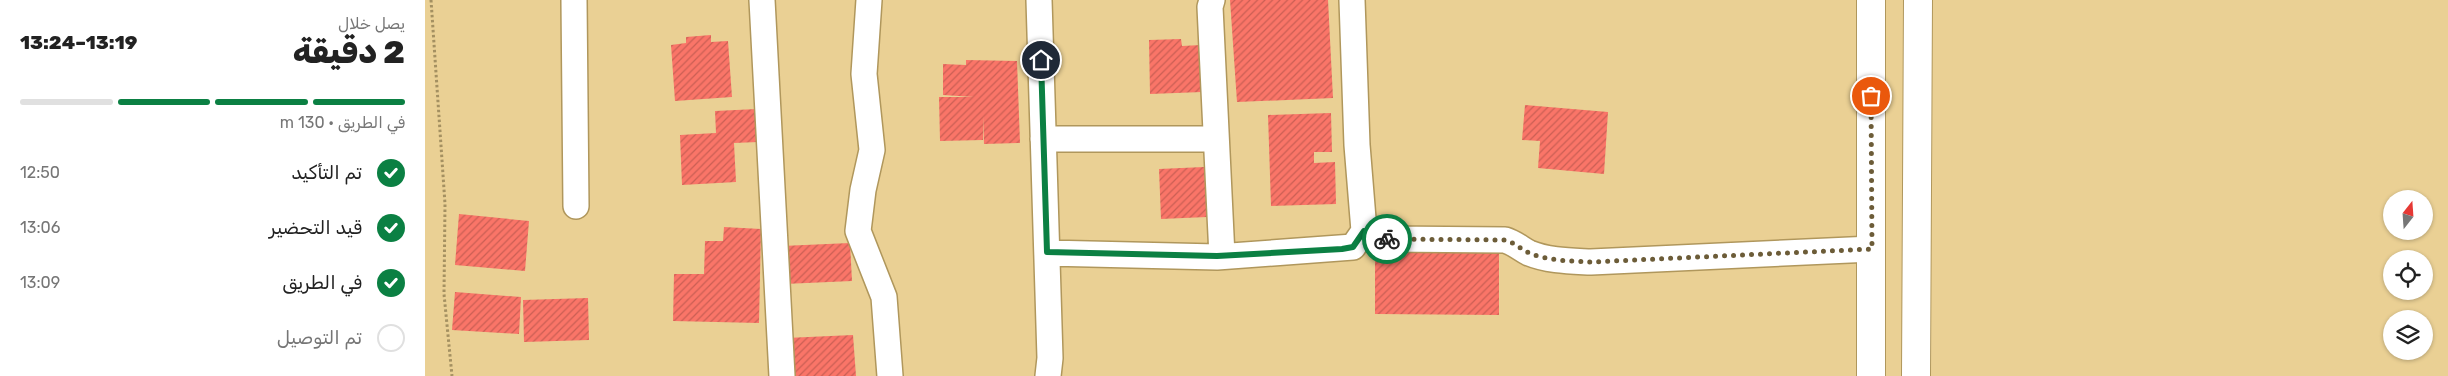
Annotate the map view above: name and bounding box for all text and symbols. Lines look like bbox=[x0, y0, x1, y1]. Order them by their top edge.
text: يصل خلال bbox=[338, 14, 405, 33]
text: 13:19–13:24 bbox=[20, 31, 137, 54]
text: 2 دقيقة bbox=[293, 33, 405, 71]
pin bbox=[1020, 39, 1062, 81]
icon: home bbox=[1027, 46, 1055, 74]
pin bbox=[1850, 75, 1892, 117]
icon: bag bbox=[1857, 82, 1885, 110]
text: في الطريق · 130 m bbox=[280, 113, 405, 132]
icon: check bbox=[377, 159, 405, 187]
text: تم التأكيد bbox=[291, 161, 362, 184]
text: 12:50 bbox=[20, 163, 60, 182]
north arrow bbox=[2383, 190, 2433, 240]
map controls bbox=[2383, 190, 2433, 360]
icon: check bbox=[377, 214, 405, 242]
courier bbox=[1362, 214, 1412, 264]
text: قيد التحضير bbox=[269, 216, 362, 239]
text: 13:06 bbox=[20, 218, 60, 237]
icon: bike bbox=[1373, 225, 1401, 253]
button: locate bbox=[2383, 250, 2433, 300]
icon: check bbox=[377, 269, 405, 297]
text: في الطريق bbox=[282, 271, 362, 294]
text: 13:09 bbox=[20, 273, 60, 292]
button: layers bbox=[2383, 310, 2433, 360]
text: تم التوصيل bbox=[277, 326, 362, 349]

